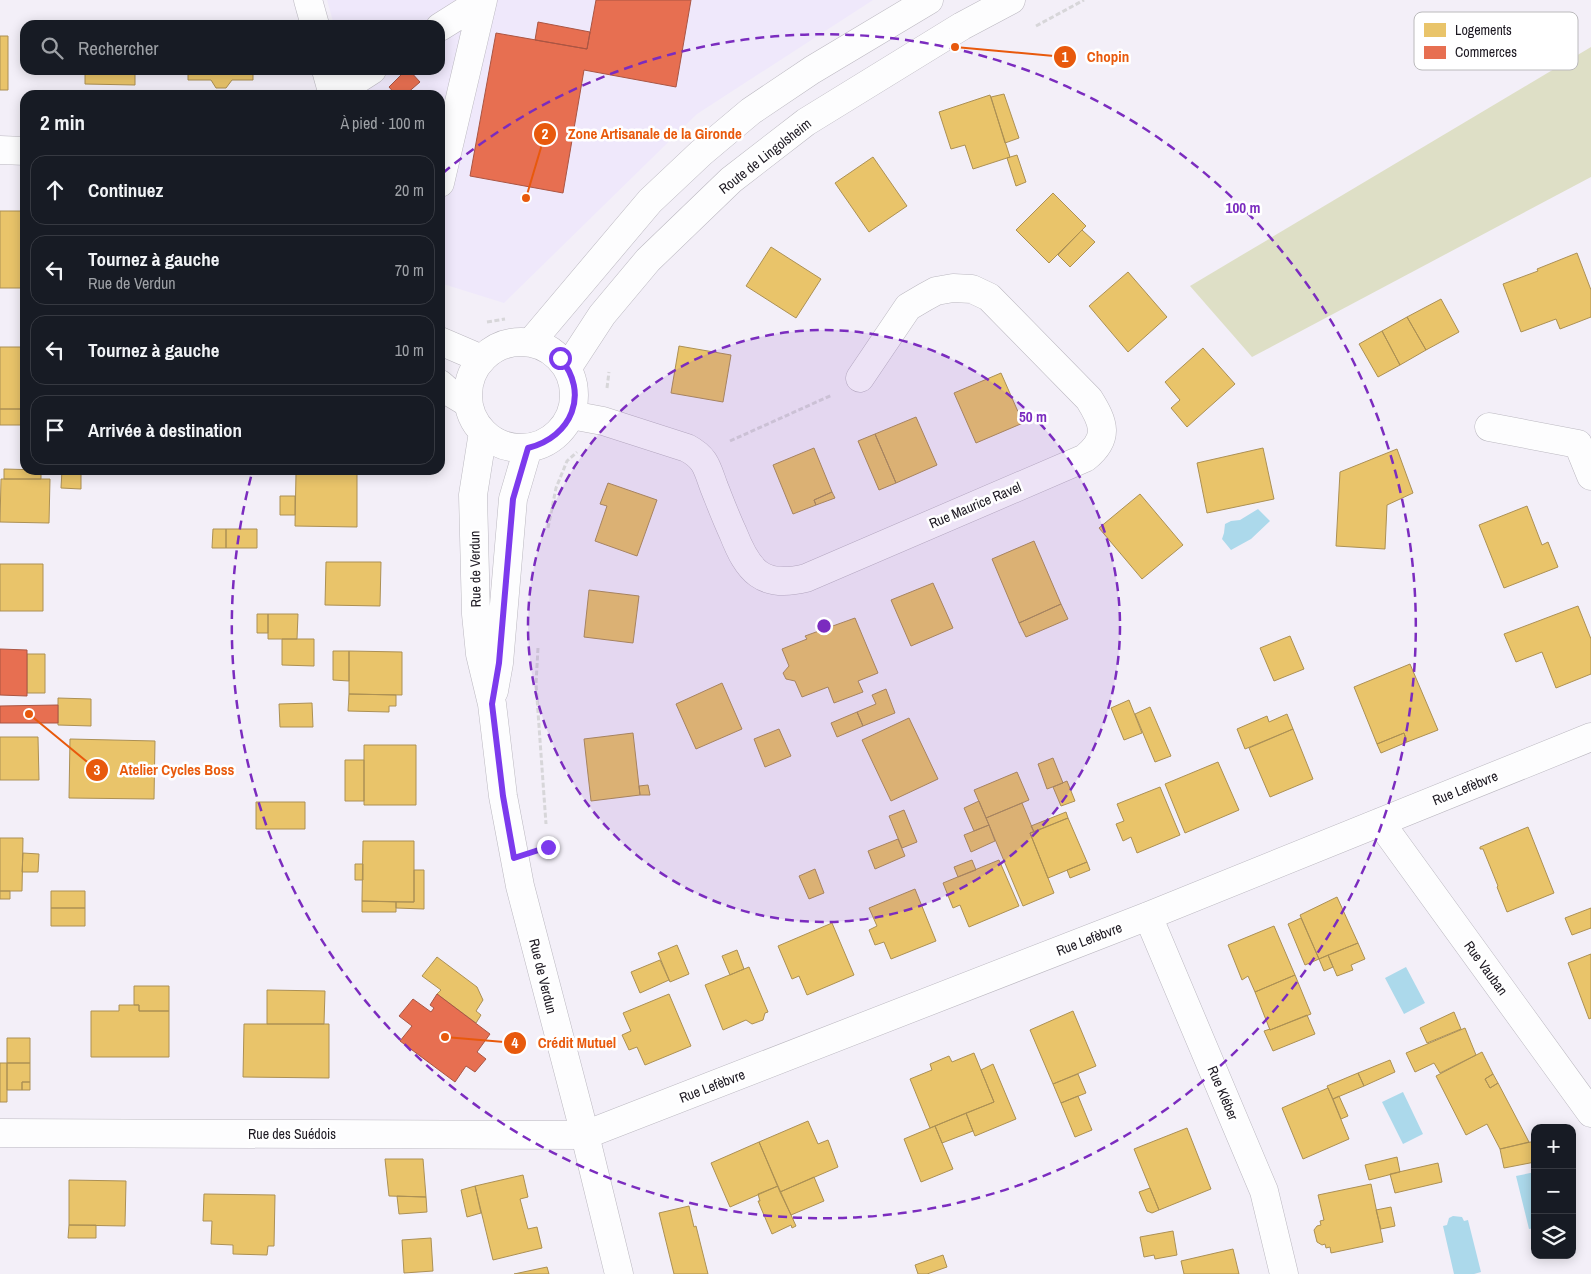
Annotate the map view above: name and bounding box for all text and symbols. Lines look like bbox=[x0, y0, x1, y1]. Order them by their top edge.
legend bbox=[1414, 12, 1578, 70]
search box bbox=[20, 20, 445, 75]
text: Logements bbox=[1455, 21, 1512, 39]
icon: search bbox=[38, 34, 66, 62]
text: Rechercher bbox=[78, 35, 159, 61]
callout: Chopin bbox=[1052, 42, 1140, 72]
text: Commerces bbox=[1455, 43, 1517, 61]
text: 1 bbox=[1062, 46, 1069, 67]
text: Chopin bbox=[1087, 46, 1129, 67]
text: 2 min bbox=[40, 108, 85, 137]
text: À pied · 100 m bbox=[340, 112, 425, 134]
street label: Route de Lingolsheim bbox=[715, 114, 815, 198]
callout: Zone Artisanale de la Gironde bbox=[533, 119, 752, 149]
text: 2 bbox=[542, 123, 549, 144]
text: Zone Artisanale de la Gironde bbox=[568, 123, 742, 144]
icon: ahead bbox=[41, 176, 69, 204]
text: Continuez bbox=[88, 177, 163, 203]
text: 20 m bbox=[395, 179, 424, 201]
text: 100 m bbox=[1226, 197, 1260, 218]
text: Tournez à gauche bbox=[88, 246, 219, 272]
icon: left bbox=[41, 256, 69, 284]
text: 70 m bbox=[395, 259, 424, 281]
text: Rue de Verdun bbox=[88, 272, 176, 294]
icon: left bbox=[41, 336, 69, 364]
text: Tournez à gauche bbox=[88, 337, 219, 363]
text: 10 m bbox=[395, 339, 424, 361]
route start bbox=[549, 347, 572, 370]
text: 50 m bbox=[1019, 406, 1047, 427]
icon: arrive bbox=[41, 416, 69, 444]
text: Arrivée à destination bbox=[88, 417, 242, 443]
street label: Rue Maurice Ravel bbox=[926, 478, 1024, 532]
street label: Rue de Verdun bbox=[465, 531, 485, 607]
centre of rings bbox=[815, 617, 833, 635]
callout: Atelier Cycles Boss bbox=[84, 755, 244, 785]
text: 3 bbox=[94, 759, 101, 780]
text: Atelier Cycles Boss bbox=[120, 759, 235, 780]
street label: Rue Lefèbvre bbox=[1430, 767, 1500, 809]
route end bbox=[537, 836, 560, 859]
street label: Rue Lefèbvre bbox=[1054, 918, 1124, 960]
street label: Rue de Verdun bbox=[525, 937, 561, 1015]
street label: Rue Vauban bbox=[1460, 937, 1512, 999]
callout: Crédit Mutuel bbox=[503, 1028, 626, 1058]
text: 4 bbox=[512, 1032, 519, 1053]
text: Crédit Mutuel bbox=[538, 1032, 616, 1053]
street label: Rue Kléber bbox=[1203, 1063, 1243, 1123]
street label: Rue Lefèbvre bbox=[677, 1065, 747, 1107]
map controls bbox=[1531, 1124, 1576, 1259]
button: + bbox=[1531, 1124, 1576, 1169]
street label: Rue des Suédois bbox=[248, 1125, 336, 1143]
button: − bbox=[1531, 1169, 1576, 1214]
button: layers bbox=[1531, 1214, 1576, 1259]

